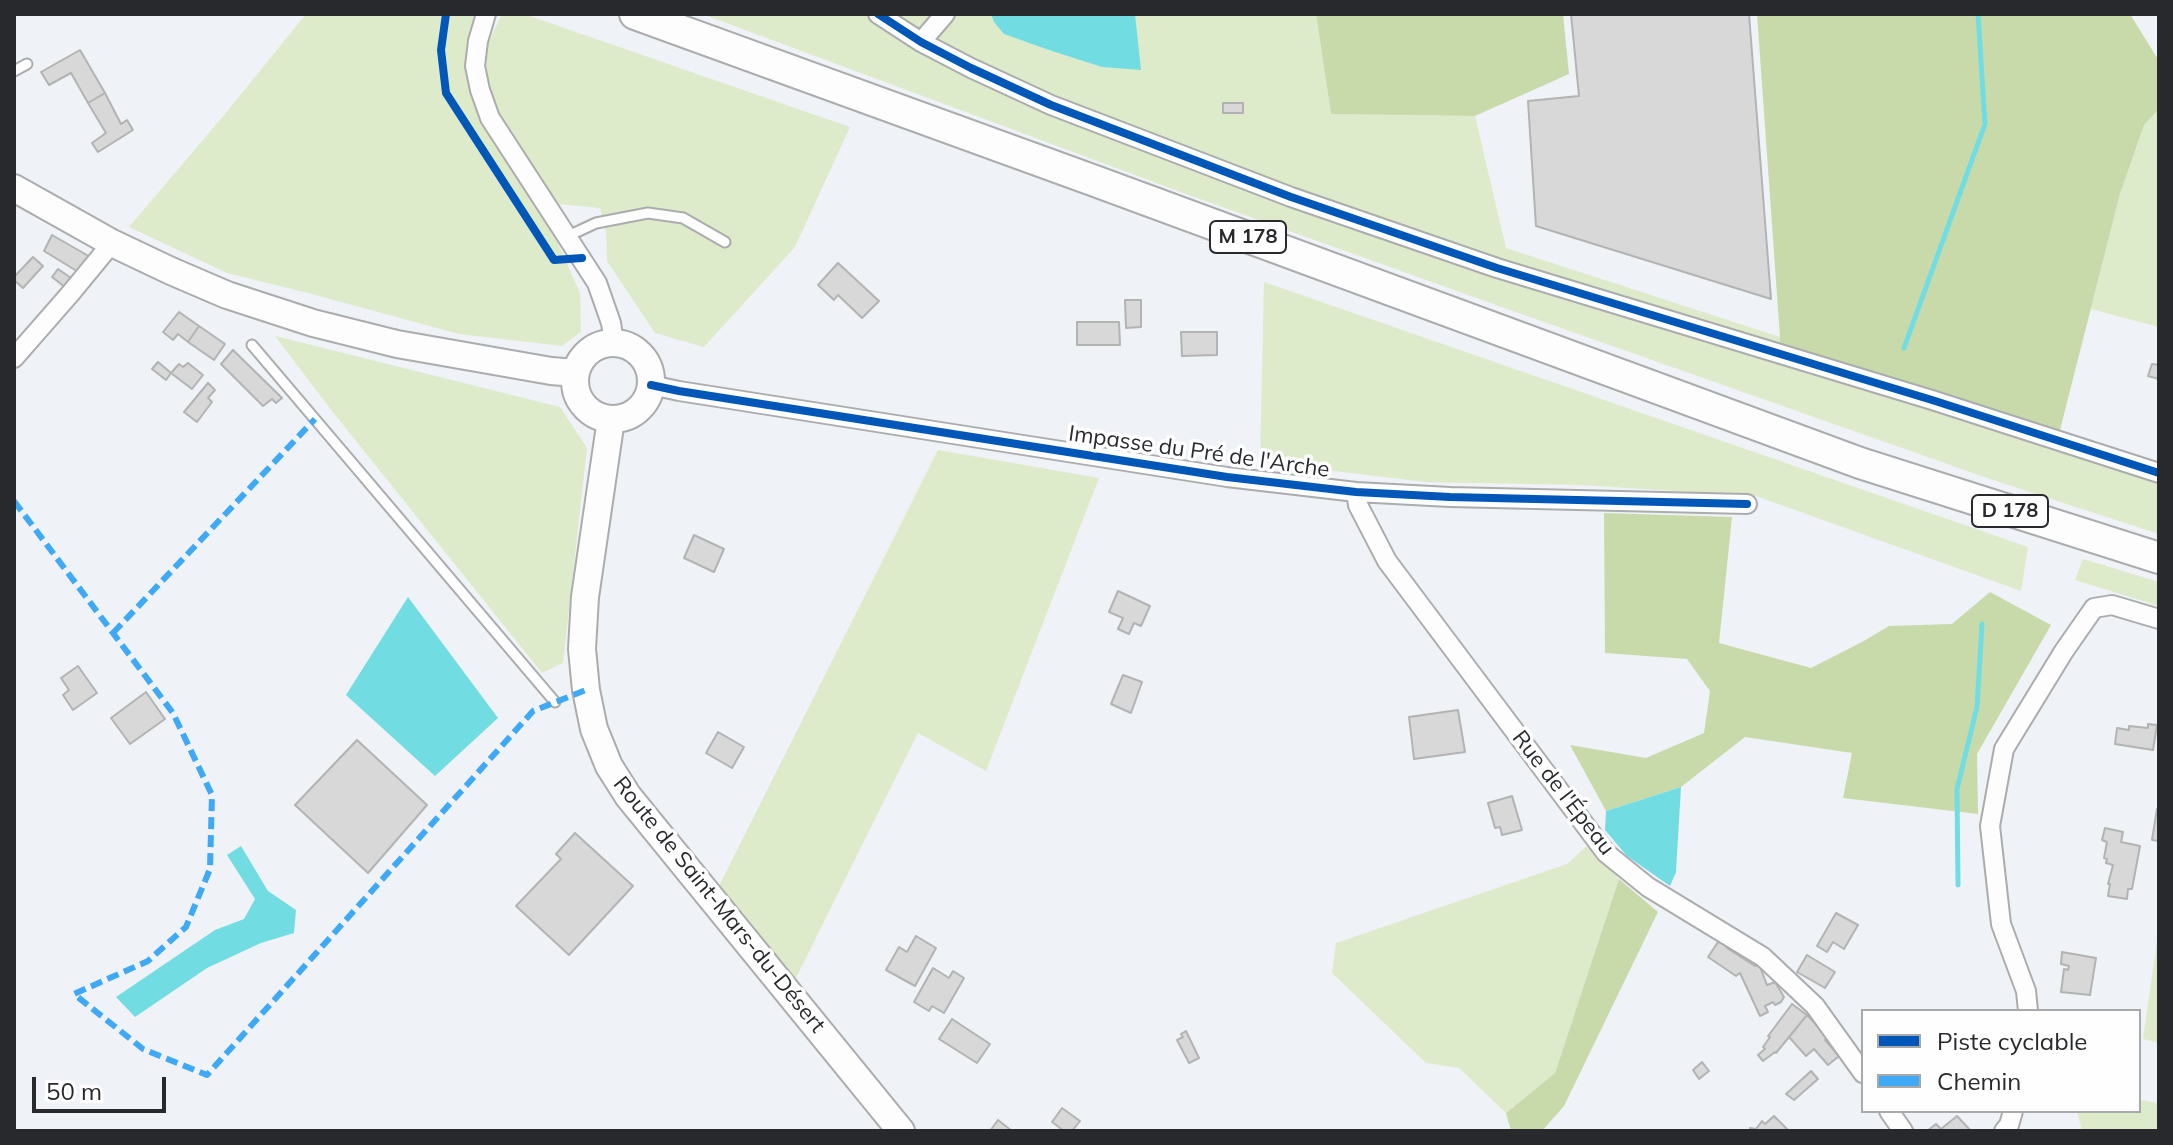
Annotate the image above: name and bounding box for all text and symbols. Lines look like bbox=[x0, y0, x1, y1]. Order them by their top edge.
road number: M 178 bbox=[1210, 221, 1286, 253]
street label: Impasse du Pré de l'Arche bbox=[1067, 421, 1331, 483]
road number: D 178 bbox=[1972, 495, 2048, 527]
street label: Rue de l'Épeau bbox=[1506, 726, 1620, 860]
street label: Route de Saint-Mars-du-Désert bbox=[607, 772, 831, 1038]
legend bbox=[1861, 1009, 2141, 1113]
text: Piste cyclable bbox=[1937, 1026, 2087, 1056]
scale bar bbox=[36, 1061, 170, 1111]
text: Chemin bbox=[1937, 1066, 2021, 1096]
text: 50 m bbox=[46, 1076, 102, 1106]

